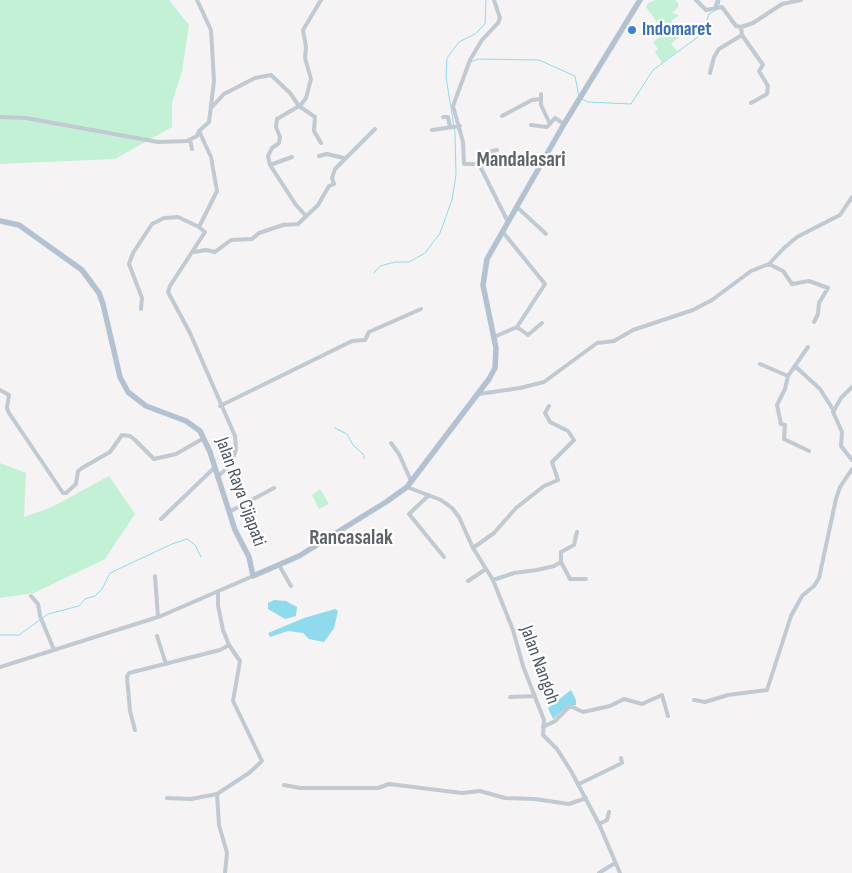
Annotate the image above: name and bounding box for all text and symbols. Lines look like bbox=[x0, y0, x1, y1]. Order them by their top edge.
place label: Indomaret bbox=[642, 19, 712, 41]
marker: Indomaret bbox=[626, 24, 638, 36]
district label: Mandalasari bbox=[476, 148, 566, 174]
street label: Jalan Raya Cijapati bbox=[210, 434, 270, 550]
district label: Rancasalak bbox=[309, 526, 393, 552]
street label: Jalan Nangoh bbox=[514, 623, 564, 707]

